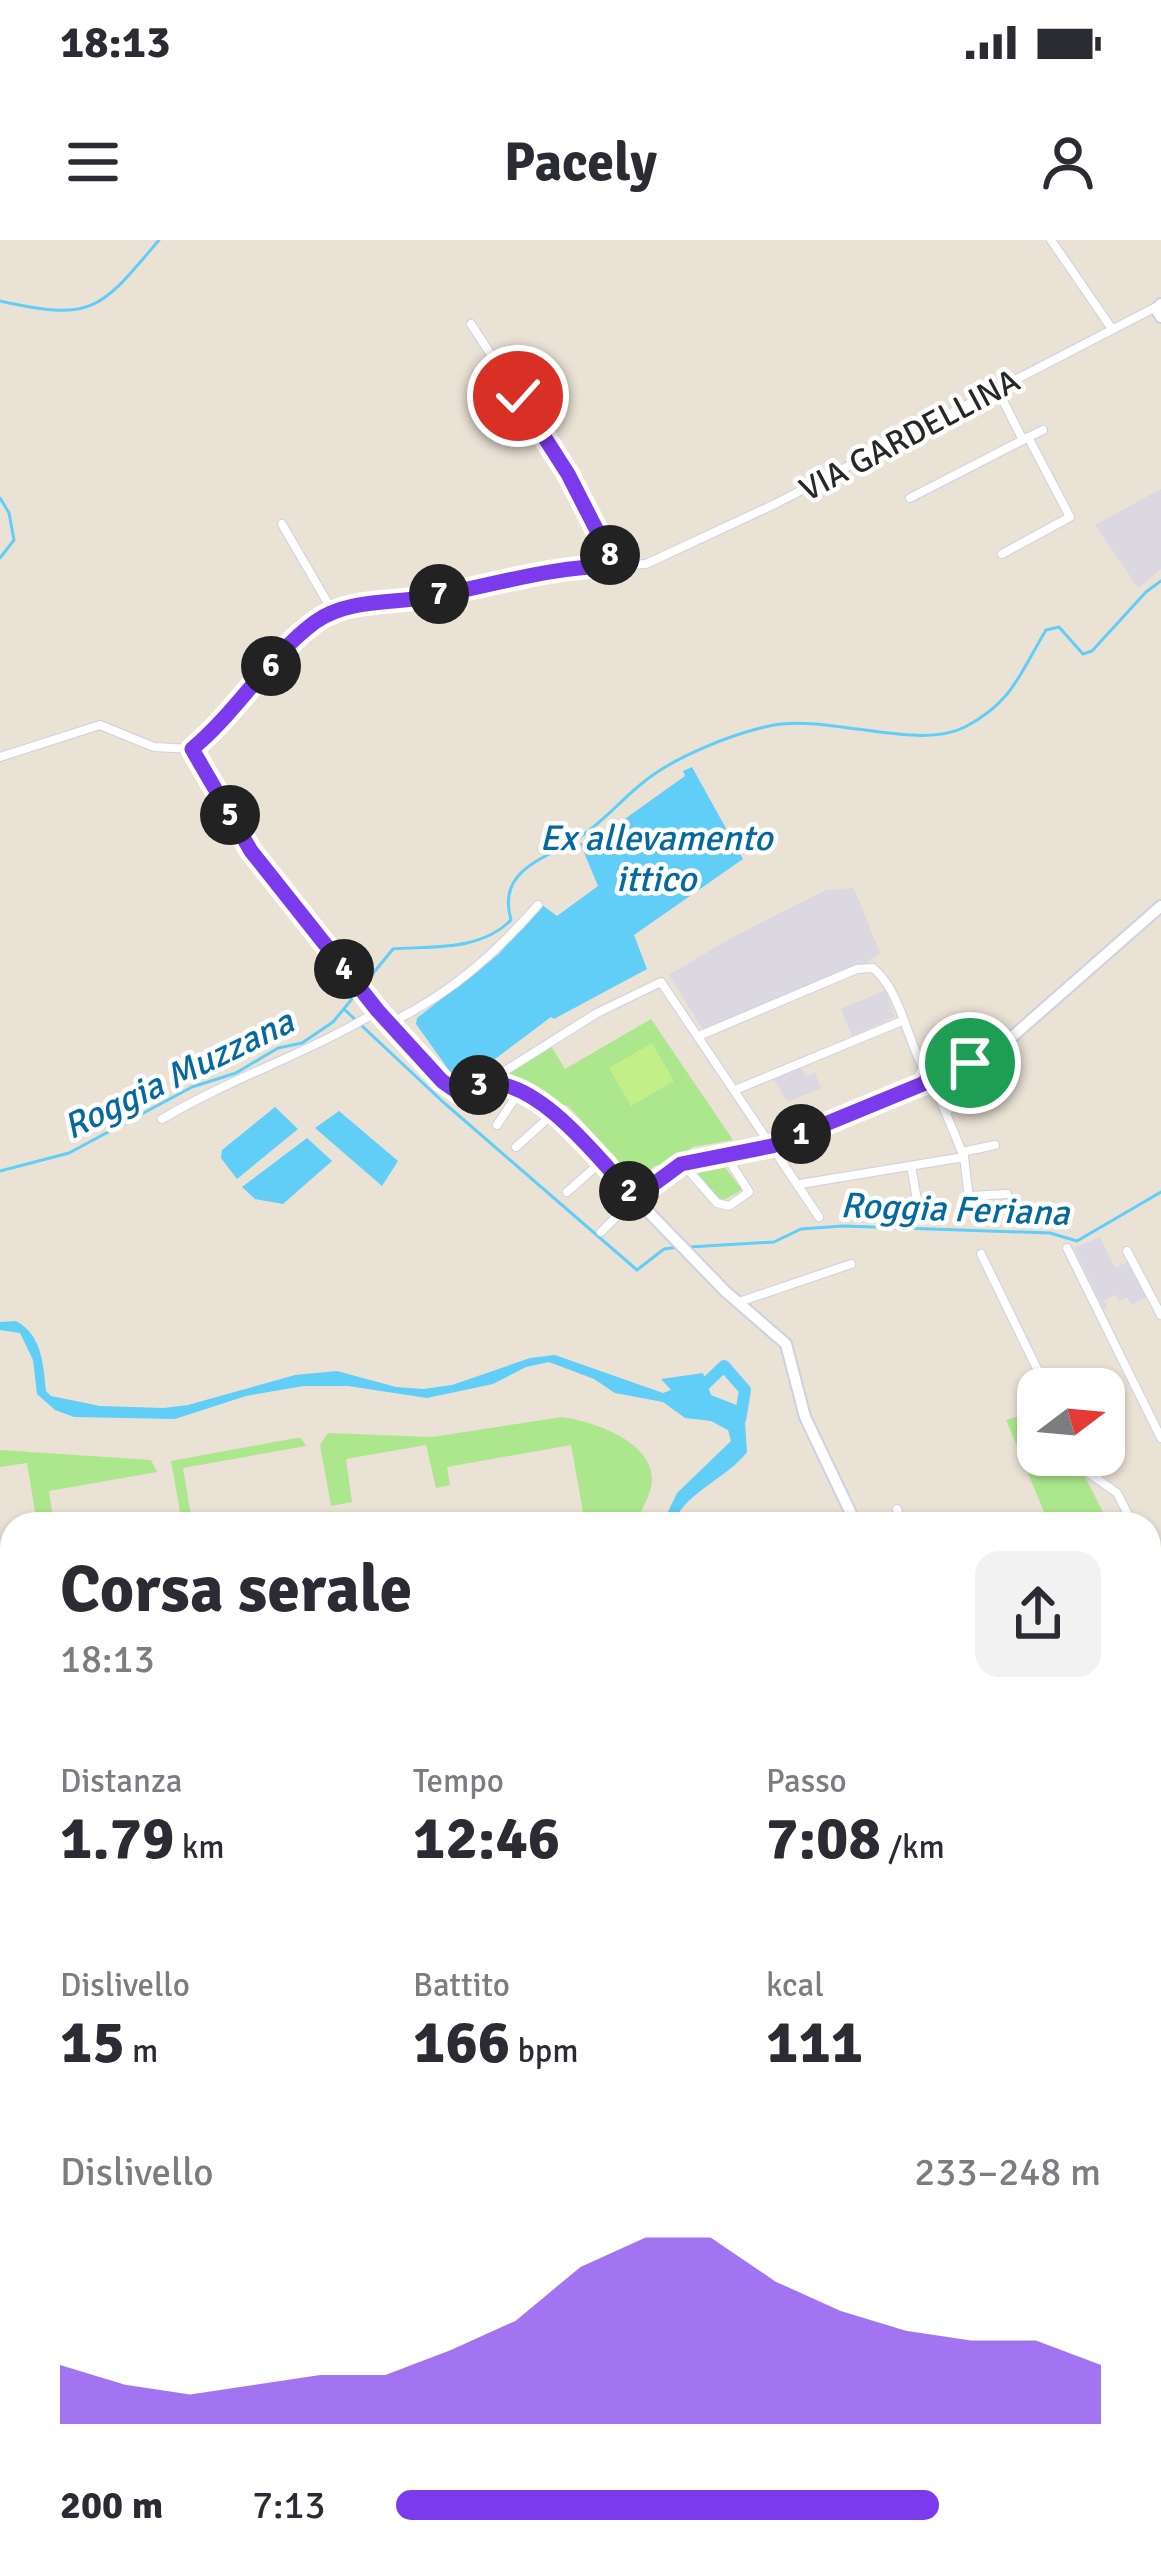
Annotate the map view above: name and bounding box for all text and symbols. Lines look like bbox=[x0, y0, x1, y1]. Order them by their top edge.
text: 18:13 bbox=[60, 15, 170, 70]
icon: menu bbox=[60, 129, 126, 195]
text: Pacely bbox=[504, 129, 657, 196]
icon: person bbox=[1035, 129, 1101, 195]
pin bbox=[467, 345, 569, 447]
street label: VIA GARDELLINA bbox=[793, 360, 1027, 511]
icon: check bbox=[485, 363, 551, 429]
pin: 8 bbox=[580, 525, 640, 585]
text: 8 bbox=[601, 534, 619, 575]
pin: 7 bbox=[409, 564, 469, 624]
text: 7 bbox=[430, 573, 448, 614]
pin: 6 bbox=[241, 636, 301, 696]
text: 6 bbox=[262, 645, 280, 686]
pin: 5 bbox=[200, 785, 260, 845]
text: 5 bbox=[221, 794, 239, 835]
water label: Ex allevamento ittico bbox=[539, 816, 775, 902]
pin: 4 bbox=[314, 939, 374, 999]
text: 4 bbox=[335, 948, 353, 989]
water label: Roggia Muzzana bbox=[56, 998, 303, 1150]
pin bbox=[919, 1012, 1021, 1114]
icon: arrive bbox=[937, 1030, 1003, 1096]
pin: 3 bbox=[449, 1055, 509, 1115]
text: 3 bbox=[470, 1064, 488, 1105]
pin: 1 bbox=[771, 1104, 831, 1164]
text: 1 bbox=[792, 1113, 810, 1154]
pin: 2 bbox=[599, 1161, 659, 1221]
text: 2 bbox=[620, 1170, 638, 1211]
water label: Roggia Feriana bbox=[840, 1183, 1072, 1236]
north arrow bbox=[1017, 1368, 1125, 1476]
map controls bbox=[1017, 1368, 1125, 1476]
text: Corsa serale bbox=[60, 1549, 412, 1630]
button: share bbox=[975, 1551, 1101, 1677]
text: 18:13 bbox=[60, 1635, 155, 1683]
text: Distanza bbox=[60, 1761, 183, 1802]
text: Tempo bbox=[413, 1761, 504, 1802]
text: Passo bbox=[766, 1761, 847, 1802]
text: 1.79 bbox=[60, 1802, 174, 1876]
text: 12:46 bbox=[413, 1802, 560, 1876]
text: 7:08 bbox=[766, 1802, 881, 1876]
text: km bbox=[174, 1827, 225, 1868]
text: /km bbox=[881, 1827, 945, 1868]
text: Dislivello bbox=[60, 1965, 190, 2006]
text: Battito bbox=[413, 1965, 510, 2006]
text: kcal bbox=[766, 1965, 824, 2006]
text: 15 bbox=[60, 2006, 125, 2080]
text: 166 bbox=[413, 2006, 510, 2080]
text: 111 bbox=[766, 2006, 863, 2080]
text: m bbox=[125, 2031, 158, 2072]
text: bpm bbox=[510, 2031, 579, 2072]
text: Dislivello bbox=[60, 2148, 213, 2196]
text: 233–248 m bbox=[914, 2148, 1101, 2196]
text: 200 m bbox=[60, 2481, 163, 2529]
text: 7:13 bbox=[252, 2481, 326, 2529]

